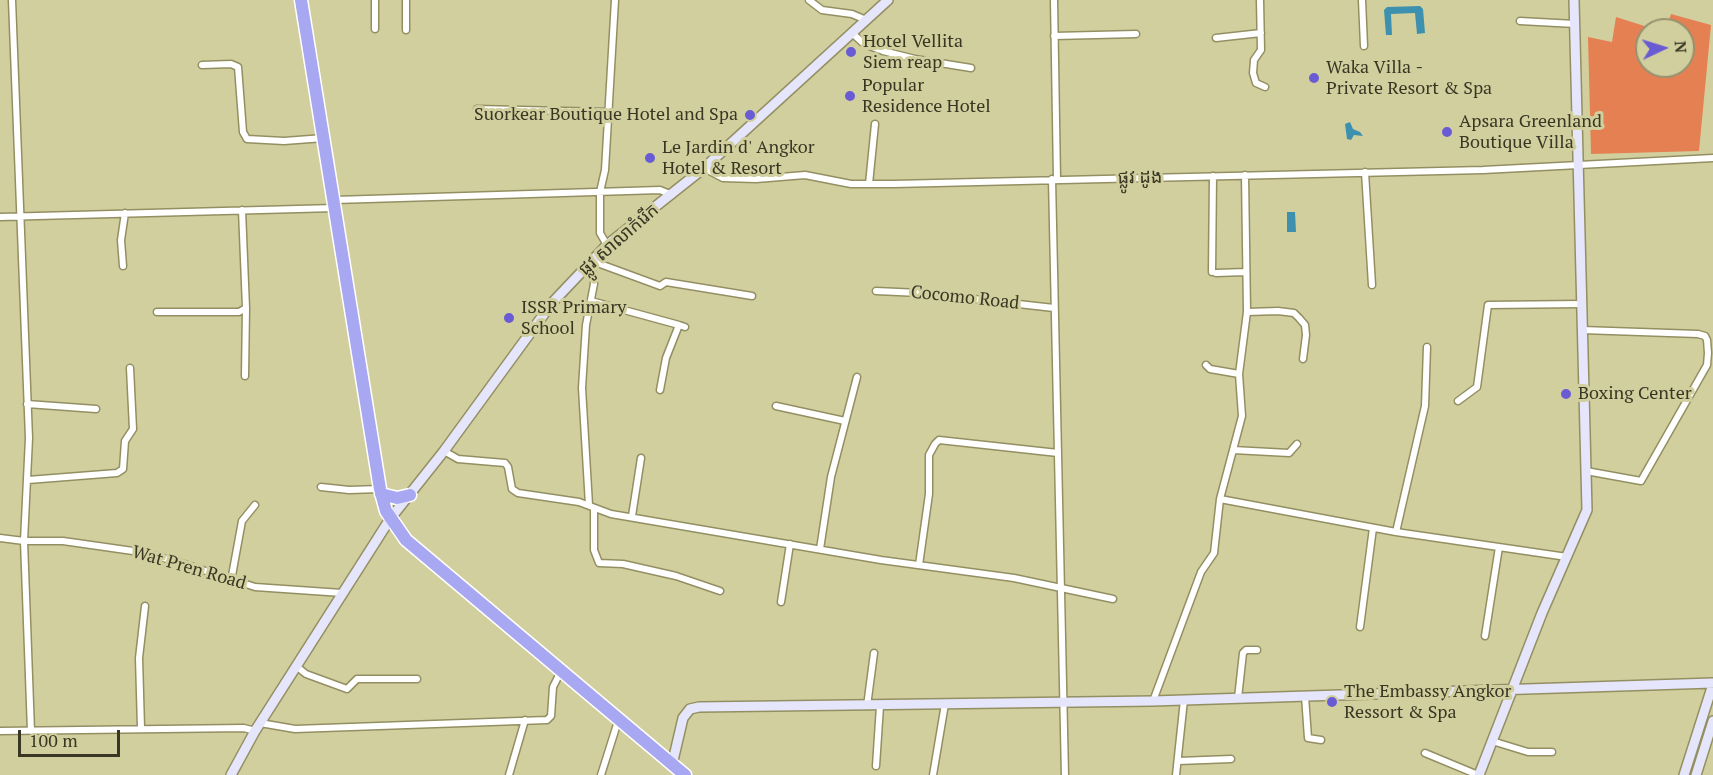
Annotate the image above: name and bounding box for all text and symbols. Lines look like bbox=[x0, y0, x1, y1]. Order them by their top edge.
north arrow bbox=[1635, 18, 1695, 78]
place label: Hotel Vellita Siem reap bbox=[863, 31, 963, 74]
text: N bbox=[1670, 40, 1692, 54]
marker: Hotel Vellita Siem reap bbox=[844, 45, 858, 59]
place label: Waka Villa - Private Resort & Spa bbox=[1326, 57, 1492, 100]
marker: Waka Villa - Private Resort & Spa bbox=[1307, 71, 1321, 85]
place label: Popular Residence Hotel bbox=[862, 75, 991, 118]
marker: Popular Residence Hotel bbox=[843, 89, 857, 103]
place label: Suorkear Boutique Hotel and Spa bbox=[474, 104, 738, 126]
marker: Suorkear Boutique Hotel and Spa bbox=[743, 108, 757, 122]
place label: Apsara Greenland Boutique Villa bbox=[1459, 111, 1602, 154]
marker: Apsara Greenland Boutique Villa bbox=[1440, 125, 1454, 139]
place label: Le Jardin d' Angkor Hotel & Resort bbox=[662, 137, 815, 180]
marker: Le Jardin d' Angkor Hotel & Resort bbox=[643, 151, 657, 165]
street label: ផ្លូវ ដូង bbox=[1118, 167, 1162, 189]
street label: ផ្លូវ សាលាកំរើក bbox=[575, 199, 663, 281]
street label: Cocomo Road bbox=[910, 282, 1020, 314]
place label: ISSR Primary School bbox=[521, 297, 626, 340]
marker: ISSR Primary School bbox=[502, 311, 516, 325]
place label: Boxing Center bbox=[1578, 383, 1692, 405]
marker: Boxing Center bbox=[1559, 387, 1573, 401]
street label: Wat Pren Road bbox=[129, 541, 249, 595]
place label: The Embassy Angkor Ressort & Spa bbox=[1344, 681, 1511, 724]
marker: The Embassy Angkor Ressort & Spa bbox=[1325, 695, 1339, 709]
scale bar bbox=[21, 718, 123, 756]
text: 100 m bbox=[29, 728, 78, 752]

